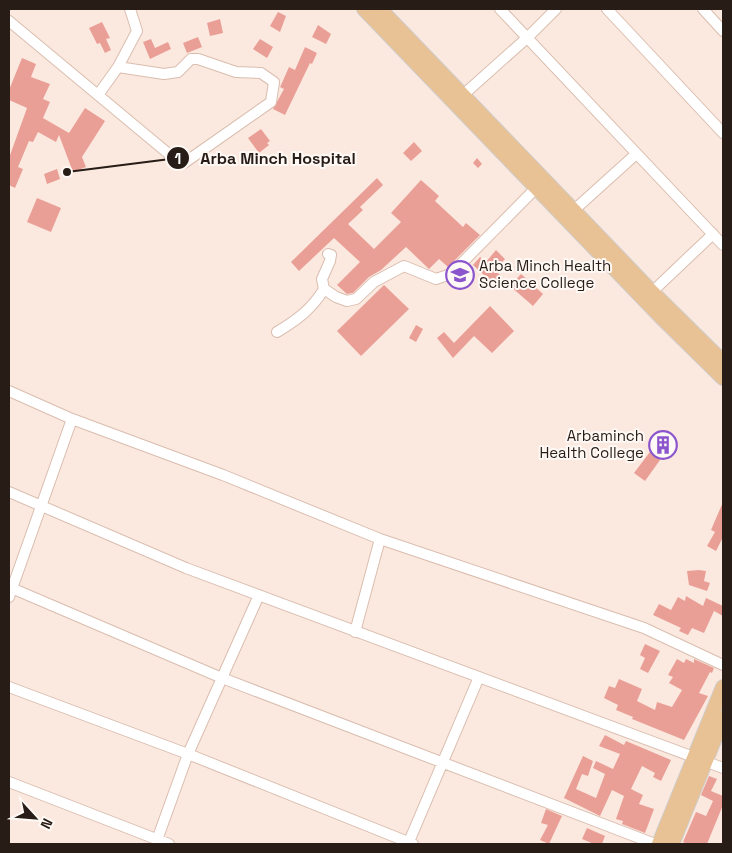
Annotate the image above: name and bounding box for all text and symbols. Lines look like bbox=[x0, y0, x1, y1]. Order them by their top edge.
callout: Arba Minch Hospital bbox=[165, 143, 366, 174]
text: Arba Minch Hospital bbox=[200, 148, 356, 169]
text: 1 bbox=[175, 149, 181, 168]
place label: Arba Minch Health Science College bbox=[479, 256, 611, 292]
school or university icon: Arba Minch Health Science College bbox=[445, 260, 475, 290]
place label: Arbaminch Health College bbox=[539, 426, 644, 462]
building icon: Arbaminch Health College bbox=[648, 430, 678, 460]
north arrow bbox=[10, 793, 60, 843]
text: N bbox=[37, 816, 57, 832]

